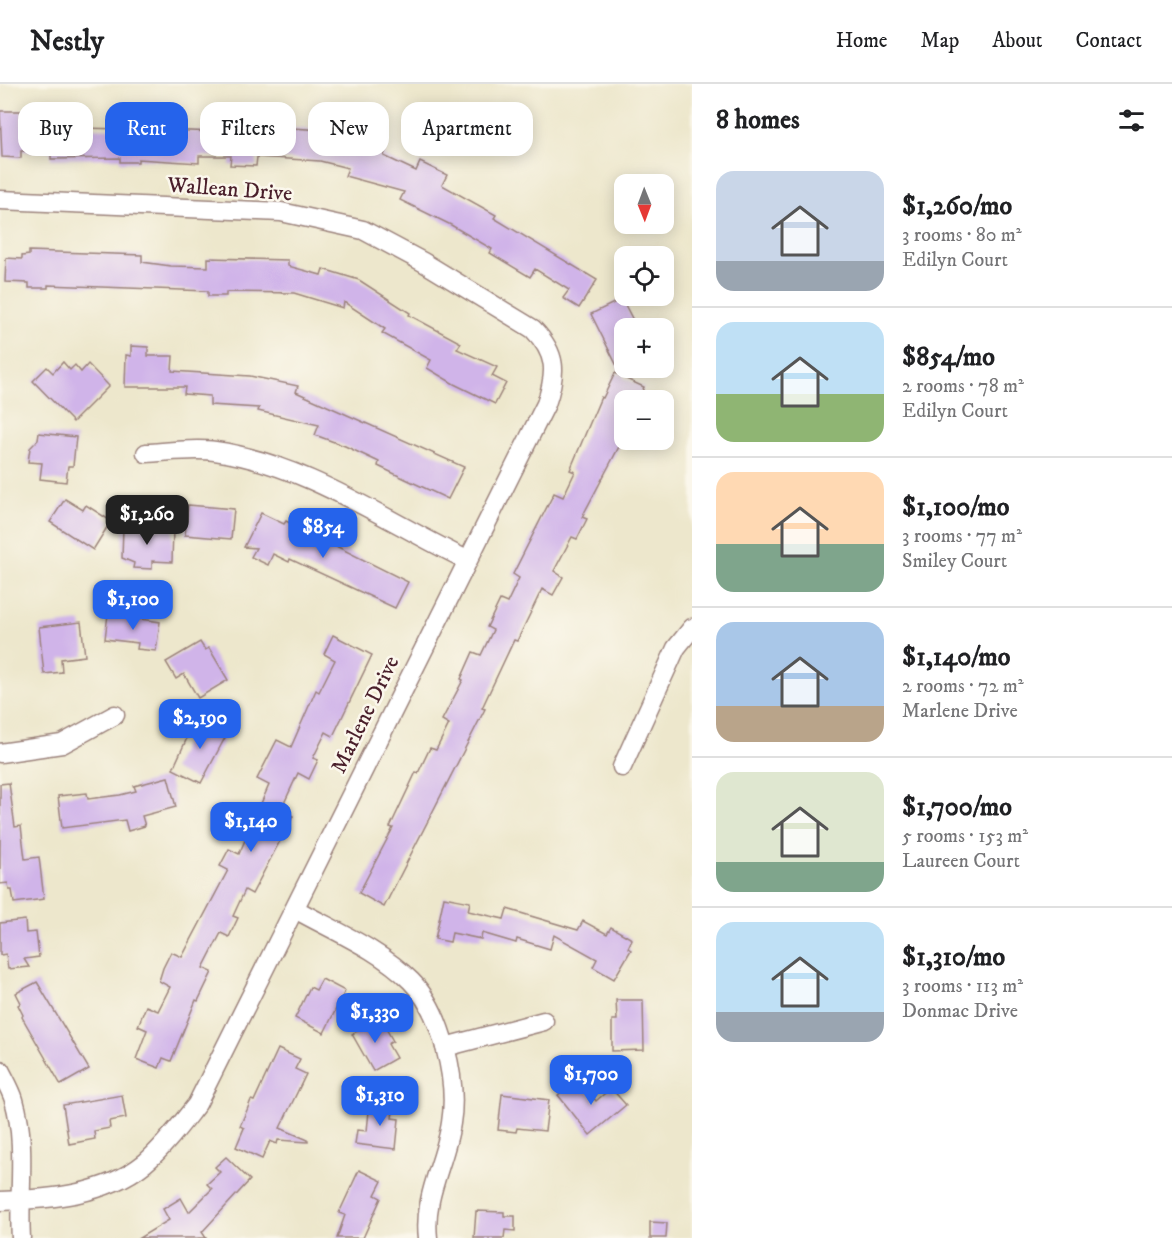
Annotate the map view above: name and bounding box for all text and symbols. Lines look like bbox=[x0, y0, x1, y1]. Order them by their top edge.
text: Nestly bbox=[30, 24, 104, 59]
text: Home bbox=[836, 28, 888, 54]
text: Map bbox=[921, 28, 959, 54]
text: About bbox=[992, 28, 1043, 54]
text: Contact bbox=[1076, 28, 1142, 54]
chip: Buy bbox=[18, 102, 93, 156]
chip: Rent bbox=[105, 102, 188, 156]
chip: Filters bbox=[200, 102, 296, 156]
chip: New bbox=[308, 102, 389, 156]
chip: Apartment bbox=[401, 102, 533, 156]
text: 8 homes bbox=[716, 104, 800, 137]
icon: filters bbox=[1115, 104, 1148, 137]
street label: Wallean Drive bbox=[166, 172, 293, 207]
north arrow bbox=[614, 174, 674, 234]
map controls bbox=[614, 174, 674, 450]
text: $1,260/mo bbox=[902, 190, 1012, 223]
icon: home bbox=[764, 195, 836, 267]
text: 3 rooms · 80 m² bbox=[902, 223, 1022, 248]
button: locate bbox=[614, 246, 674, 306]
text: Edilyn Court bbox=[902, 248, 1008, 273]
button: + bbox=[614, 318, 674, 378]
text: $854/mo bbox=[902, 341, 995, 374]
icon: home bbox=[764, 346, 836, 418]
text: 2 rooms · 78 m² bbox=[902, 374, 1024, 399]
button: − bbox=[614, 390, 674, 450]
text: Edilyn Court bbox=[902, 399, 1008, 424]
text: $1,100/mo bbox=[902, 491, 1009, 524]
pin: $1,260 bbox=[98, 495, 196, 546]
icon: home bbox=[764, 496, 836, 568]
text: $1,260 bbox=[120, 502, 174, 527]
pin: $854 bbox=[287, 508, 359, 559]
text: $854 bbox=[302, 515, 344, 540]
text: 3 rooms · 77 m² bbox=[902, 524, 1022, 549]
text: Smiley Court bbox=[902, 549, 1007, 574]
pin: $1,100 bbox=[84, 580, 182, 631]
text: $1,100 bbox=[107, 587, 159, 612]
text: $1,140/mo bbox=[902, 641, 1010, 674]
icon: home bbox=[764, 646, 836, 718]
street label: Marlene Drive bbox=[325, 651, 405, 778]
text: 2 rooms · 72 m² bbox=[902, 674, 1024, 699]
pin: $2,190 bbox=[151, 699, 249, 750]
text: Marlene Drive bbox=[902, 699, 1018, 724]
text: $2,190 bbox=[173, 706, 227, 731]
text: $1,700/mo bbox=[902, 791, 1012, 824]
icon: home bbox=[764, 796, 836, 868]
pin: $1,140 bbox=[202, 802, 300, 853]
text: $1,140 bbox=[224, 809, 278, 834]
text: 5 rooms · 153 m² bbox=[902, 824, 1028, 849]
text: Laureen Court bbox=[902, 849, 1020, 874]
text: $1,310/mo bbox=[902, 941, 1005, 974]
icon: home bbox=[764, 946, 836, 1018]
text: 3 rooms · 113 m² bbox=[902, 974, 1023, 999]
pin: $1,330 bbox=[326, 993, 424, 1044]
text: Donmac Drive bbox=[902, 999, 1018, 1024]
text: $1,330 bbox=[350, 1000, 400, 1025]
pin: $1,700 bbox=[542, 1055, 640, 1106]
text: $1,700 bbox=[564, 1062, 618, 1087]
pin: $1,310 bbox=[331, 1076, 429, 1127]
text: $1,310 bbox=[355, 1083, 405, 1108]

